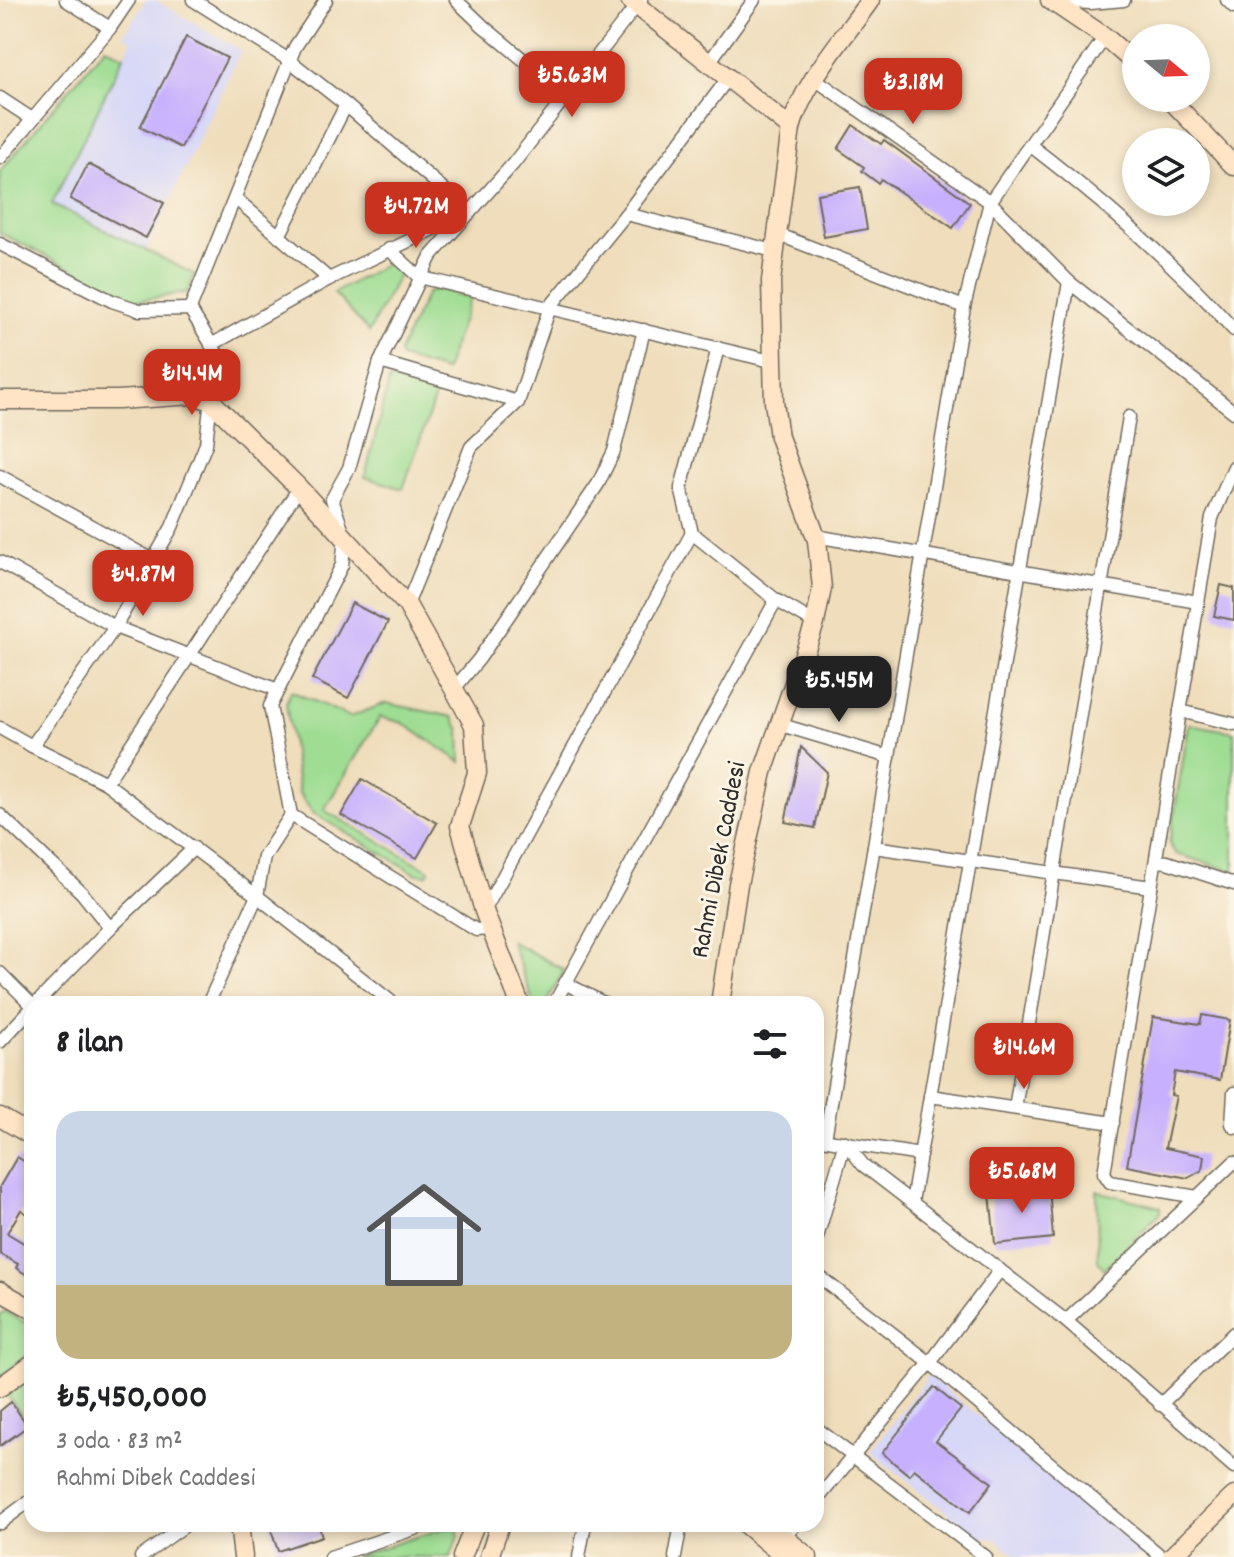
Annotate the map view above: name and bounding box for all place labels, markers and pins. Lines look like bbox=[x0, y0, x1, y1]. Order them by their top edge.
pin: ₺5.63M bbox=[507, 51, 637, 119]
pin: ₺3.18M bbox=[848, 58, 978, 126]
pin: ₺4.72M bbox=[351, 182, 481, 250]
pin: ₺14.4M bbox=[127, 349, 257, 417]
pin: ₺4.87M bbox=[78, 550, 208, 618]
pin: ₺5.45M bbox=[774, 656, 904, 724]
pin: ₺14.6M bbox=[959, 1023, 1089, 1091]
pin: ₺5.68M bbox=[957, 1147, 1087, 1215]

